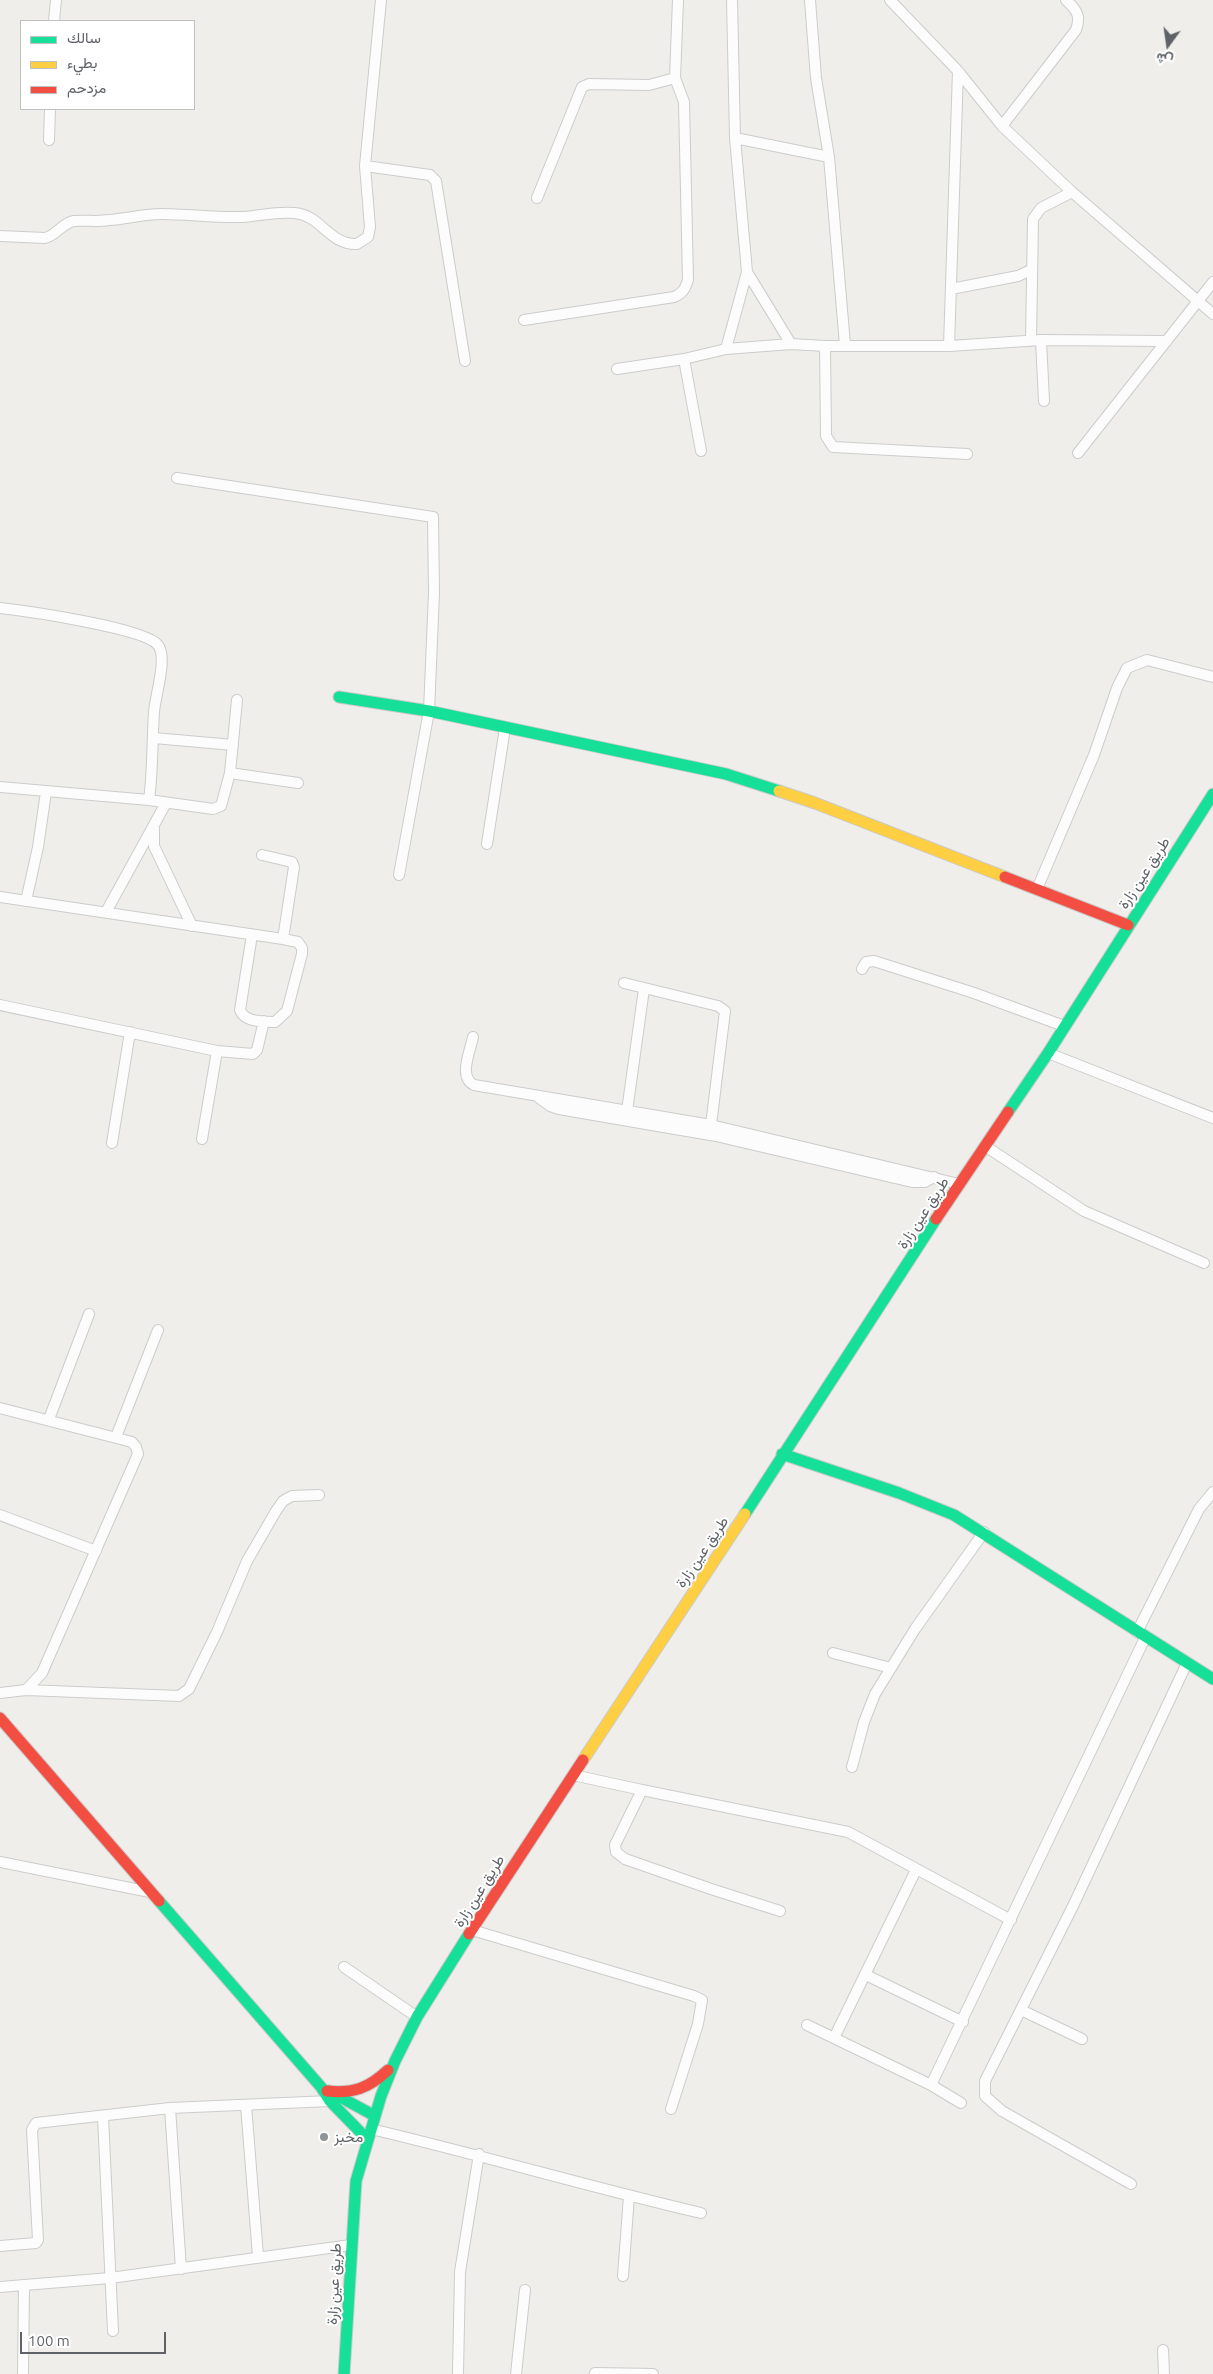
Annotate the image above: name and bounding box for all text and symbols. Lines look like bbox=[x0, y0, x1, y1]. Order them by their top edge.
legend bbox=[20, 20, 195, 110]
north arrow bbox=[1143, 20, 1193, 70]
text: سالك bbox=[67, 29, 101, 46]
text: ش bbox=[1154, 50, 1174, 69]
text: بطيء bbox=[67, 54, 97, 71]
text: مزدحم bbox=[67, 79, 106, 96]
street label: طريق عين زارة bbox=[1114, 834, 1174, 912]
street label: طريق عين زارة bbox=[893, 1174, 953, 1252]
street label: طريق عين زارة bbox=[672, 1513, 732, 1591]
street label: طريق عين زارة bbox=[450, 1852, 508, 1930]
place label: مخبز bbox=[334, 2128, 363, 2146]
marker: مخبز bbox=[318, 2131, 330, 2143]
street label: طريق عين زارة bbox=[323, 2243, 345, 2325]
scale bar bbox=[22, 2322, 169, 2354]
text: 100 m bbox=[28, 2332, 70, 2349]

